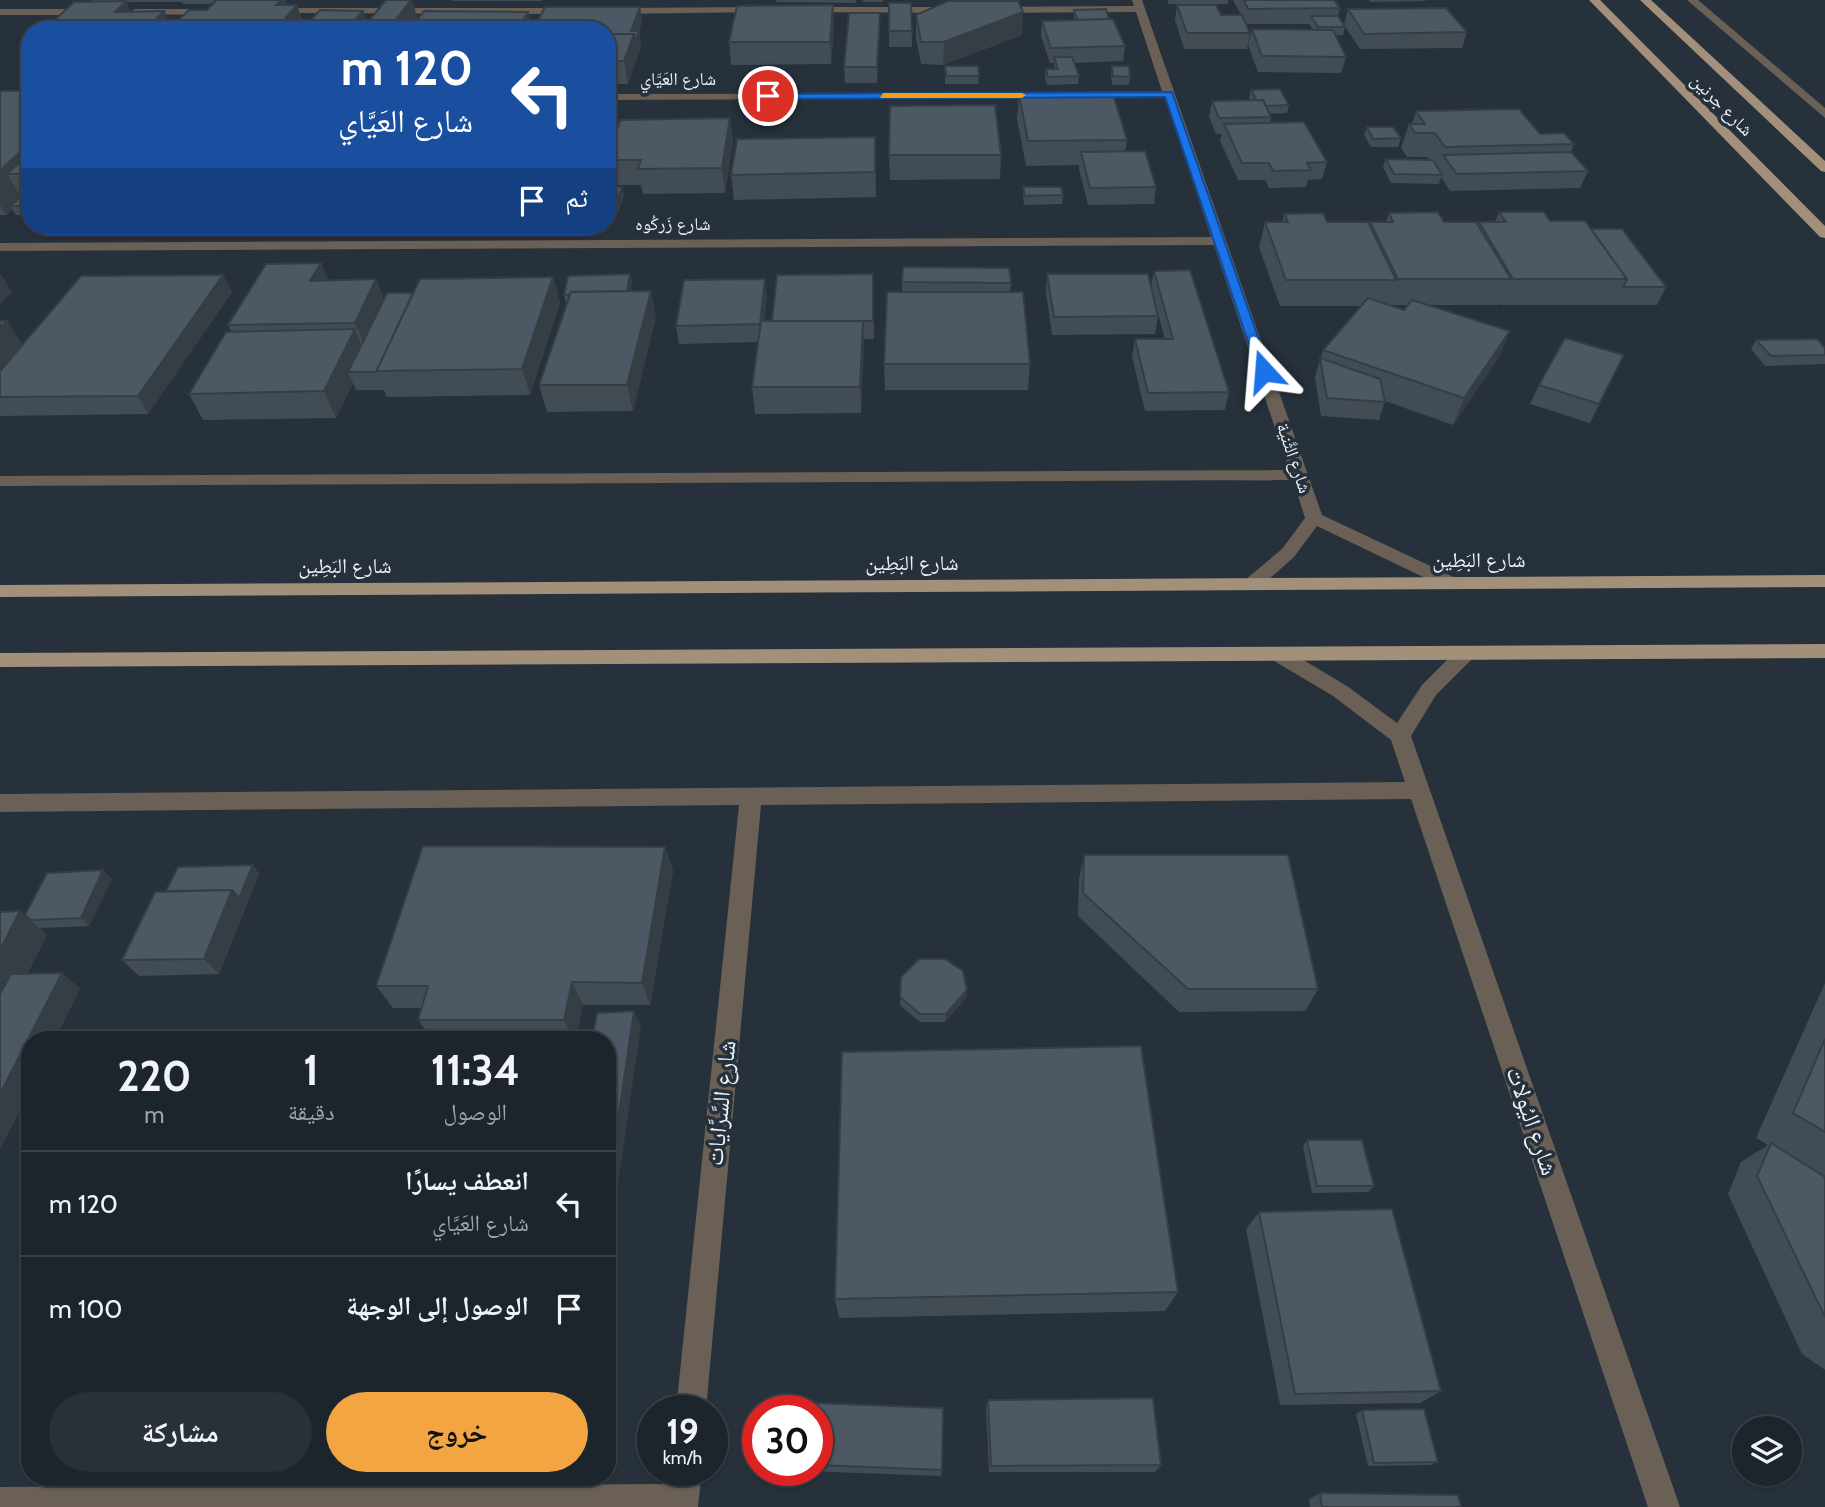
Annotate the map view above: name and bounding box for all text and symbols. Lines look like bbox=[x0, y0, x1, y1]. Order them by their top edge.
text: 120 m bbox=[341, 38, 473, 97]
icon: left bbox=[497, 49, 588, 140]
pin bbox=[738, 66, 798, 126]
street label: شارع العَيَّاي bbox=[640, 68, 716, 94]
street label: شارع جرنين bbox=[1686, 69, 1758, 141]
icon: arrive bbox=[749, 77, 787, 115]
text: شارع العَيَّاي bbox=[338, 101, 473, 140]
icon: arrive bbox=[513, 182, 551, 220]
text: ثم bbox=[565, 182, 588, 214]
street label: شارع زَركُوه bbox=[635, 213, 711, 235]
position arrow bbox=[1227, 334, 1301, 408]
street label: شارع الثَّنية bbox=[1272, 420, 1316, 496]
street label: شارع البَطِين bbox=[1432, 547, 1526, 573]
street label: شارع البَطِين bbox=[865, 550, 959, 576]
street label: شارع البَطِين bbox=[298, 553, 392, 579]
street label: شارع السَّرَّايات bbox=[699, 1039, 743, 1167]
text: 1 bbox=[303, 1044, 319, 1096]
text: 11:34 bbox=[431, 1044, 520, 1096]
text: 220 bbox=[117, 1050, 191, 1102]
street label: شارع اليُولات bbox=[1499, 1063, 1565, 1179]
text: دقيقة bbox=[288, 1098, 334, 1126]
text: الوصول bbox=[443, 1098, 507, 1126]
text: m bbox=[144, 1101, 164, 1129]
text: انعطف يسارًا bbox=[405, 1165, 529, 1197]
icon: left bbox=[550, 1185, 588, 1223]
text: 120 m bbox=[49, 1188, 118, 1220]
text: شارع العَيَّاي bbox=[432, 1209, 529, 1237]
text: الوصول إلى الوجهة bbox=[346, 1290, 529, 1322]
icon: arrive bbox=[550, 1290, 588, 1328]
text: 100 m bbox=[49, 1293, 122, 1325]
button: مشاركة bbox=[49, 1392, 312, 1472]
button: خروج bbox=[326, 1392, 588, 1472]
speed limit sign: 30 bbox=[742, 1395, 833, 1486]
text: 19 bbox=[666, 1410, 699, 1453]
map controls bbox=[1732, 1416, 1802, 1486]
button: layers bbox=[1732, 1416, 1802, 1486]
text: km/h bbox=[663, 1447, 702, 1469]

